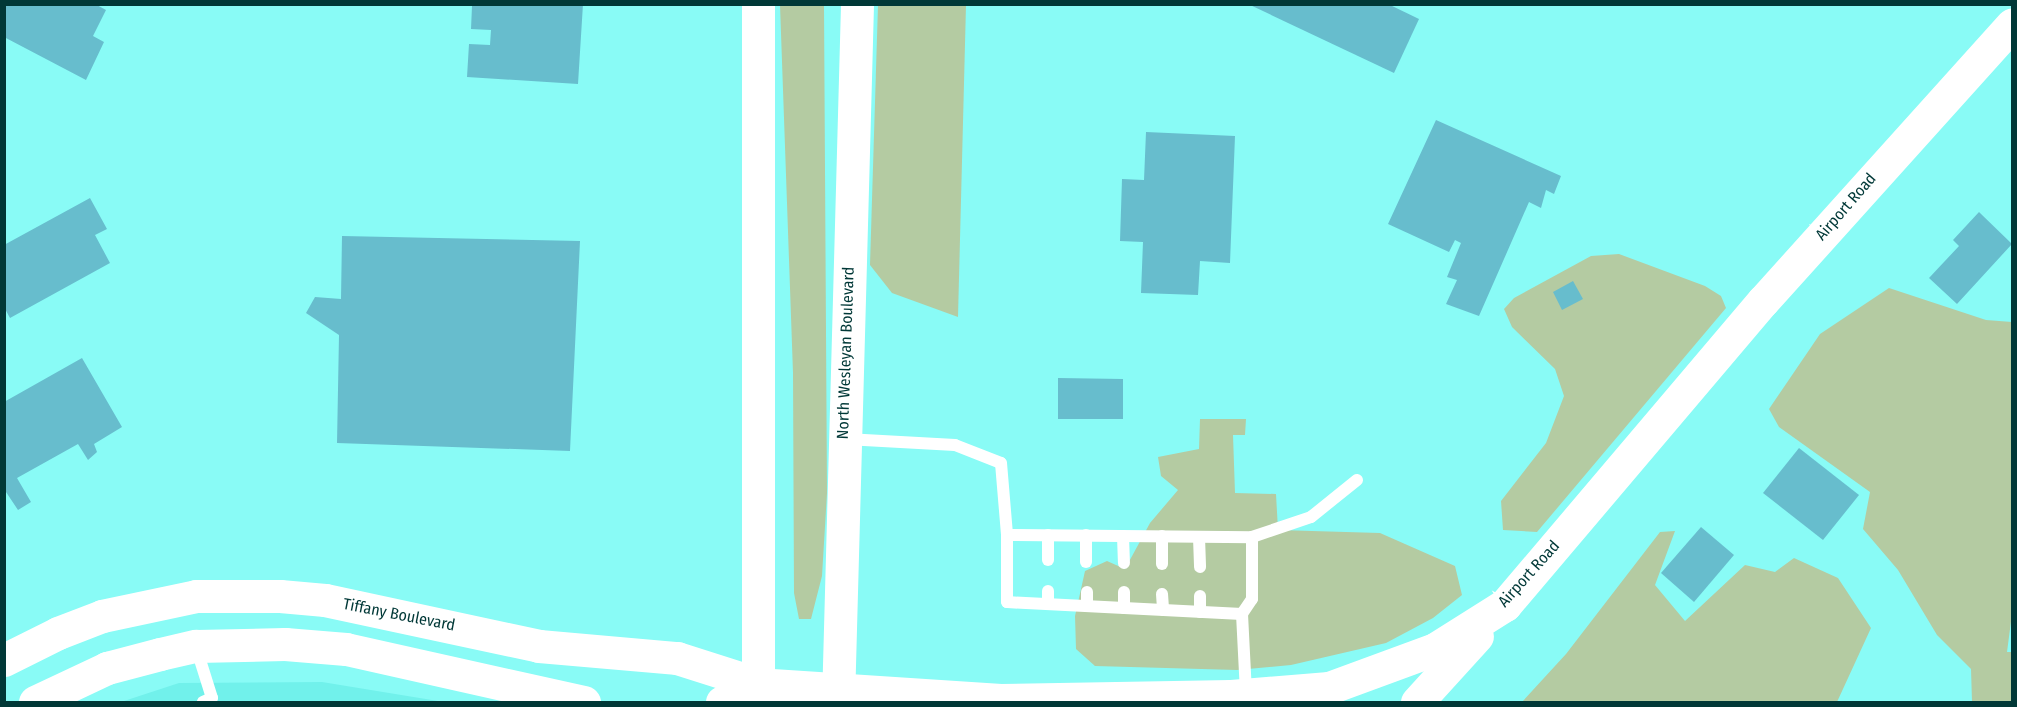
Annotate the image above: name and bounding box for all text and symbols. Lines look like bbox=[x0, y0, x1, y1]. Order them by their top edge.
street label: Airport Road bbox=[1812, 169, 1880, 245]
street label: North Wesleyan Boulevard bbox=[833, 266, 859, 440]
street label: Airport Road bbox=[1494, 537, 1564, 611]
street label: Tiffany Boulevard bbox=[341, 595, 457, 635]

